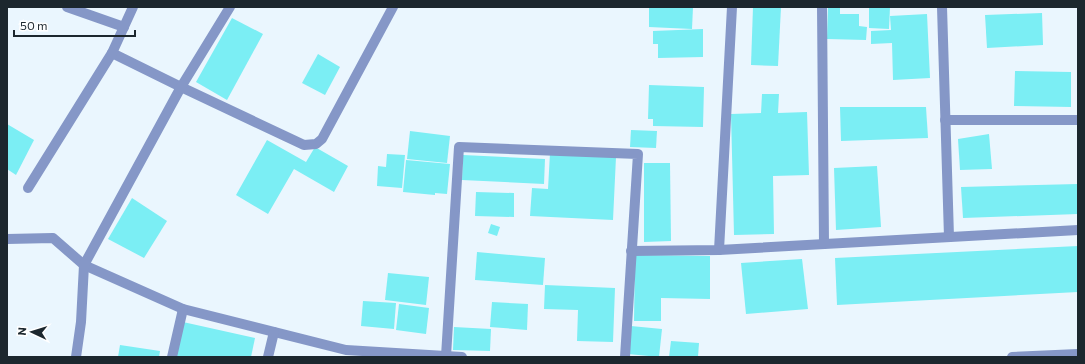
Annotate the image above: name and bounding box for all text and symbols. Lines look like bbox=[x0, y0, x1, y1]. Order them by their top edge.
scale bar bbox=[14, 12, 135, 38]
text: 50 m bbox=[20, 18, 48, 32]
north arrow bbox=[12, 312, 52, 352]
text: N bbox=[15, 327, 28, 336]

